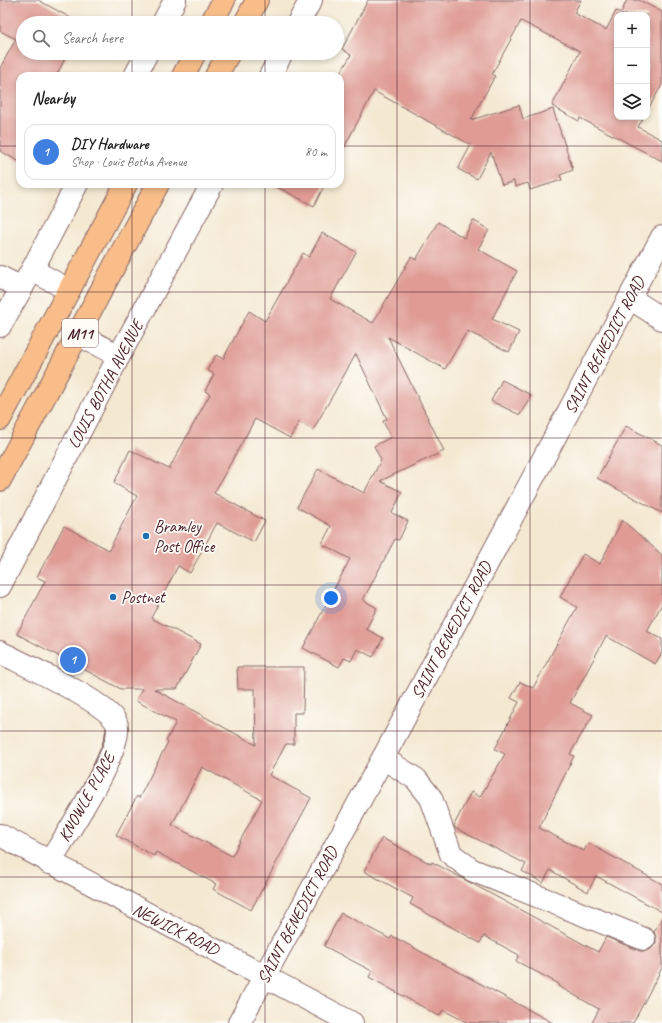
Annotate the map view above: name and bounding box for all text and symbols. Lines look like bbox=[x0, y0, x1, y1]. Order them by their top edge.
map controls bbox=[614, 12, 650, 120]
button: + bbox=[614, 12, 650, 48]
search box bbox=[16, 16, 344, 60]
icon: search bbox=[30, 27, 52, 49]
text: Search here bbox=[62, 29, 123, 48]
button: − bbox=[614, 48, 650, 84]
button: layers bbox=[614, 84, 650, 120]
text: Nearby bbox=[32, 88, 75, 109]
text: DIY Hardware bbox=[71, 135, 149, 154]
text: 1 bbox=[43, 144, 49, 160]
text: 80 m bbox=[305, 144, 327, 160]
text: Shop · Louis Botha Avenue bbox=[71, 154, 186, 170]
street label: SAINT BENEDICT ROAD bbox=[559, 271, 650, 417]
street label: LOUIS BOTHA AVENUE bbox=[63, 314, 149, 452]
road number: M11 bbox=[62, 319, 98, 347]
place label: Bramley Post Office bbox=[154, 516, 216, 557]
marker: Bramley Post Office bbox=[141, 531, 151, 541]
street label: SAINT BENEDICT ROAD bbox=[406, 556, 497, 702]
place label: Postnet bbox=[121, 587, 167, 608]
your location bbox=[321, 588, 341, 608]
marker: Postnet bbox=[108, 592, 118, 602]
pin: 1 bbox=[60, 645, 86, 675]
street label: KNOWLE PLACE bbox=[53, 747, 120, 845]
street label: SAINT BENEDICT ROAD bbox=[252, 841, 343, 987]
street label: NEWICK ROAD bbox=[129, 899, 224, 961]

